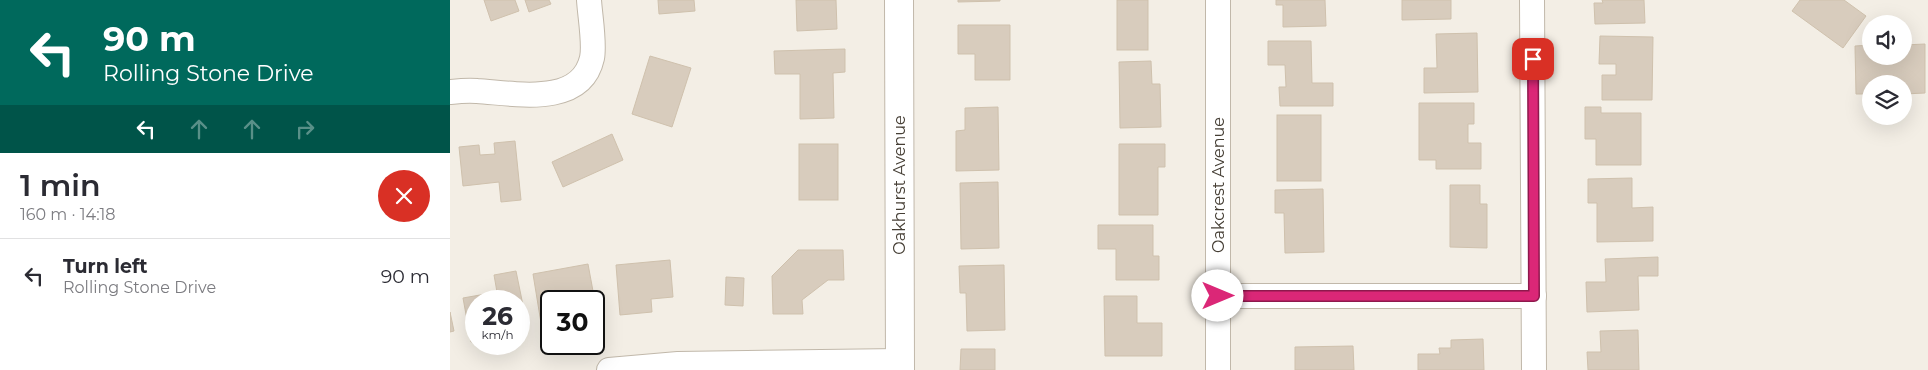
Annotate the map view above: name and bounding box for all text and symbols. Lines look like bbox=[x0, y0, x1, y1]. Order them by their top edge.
map controls bbox=[1862, 15, 1912, 125]
button: sound bbox=[1862, 15, 1912, 65]
text: 90 m bbox=[103, 17, 196, 60]
icon: left bbox=[20, 20, 85, 85]
pin bbox=[1512, 38, 1554, 80]
icon: arrive bbox=[1519, 45, 1547, 73]
text: Rolling Stone Drive bbox=[103, 60, 314, 87]
button: layers bbox=[1862, 75, 1912, 125]
icon: left bbox=[132, 115, 160, 143]
icon: ahead bbox=[185, 115, 213, 143]
icon: ahead bbox=[238, 115, 266, 143]
icon: right bbox=[291, 115, 319, 143]
street label: Oakhurst Avenue bbox=[890, 115, 909, 255]
street label: Oakcrest Avenue bbox=[1209, 117, 1228, 253]
text: 1 min bbox=[20, 167, 101, 204]
button: close bbox=[378, 170, 430, 222]
text: 160 m · 14:18 bbox=[20, 205, 116, 224]
text: Turn left bbox=[63, 255, 148, 278]
icon: left bbox=[20, 262, 48, 290]
text: 90 m bbox=[381, 265, 430, 288]
position arrow bbox=[1191, 269, 1243, 321]
text: Rolling Stone Drive bbox=[63, 278, 216, 297]
speed limit sign: 30 bbox=[540, 290, 605, 355]
text: 26 bbox=[482, 301, 513, 331]
text: km/h bbox=[481, 327, 514, 342]

